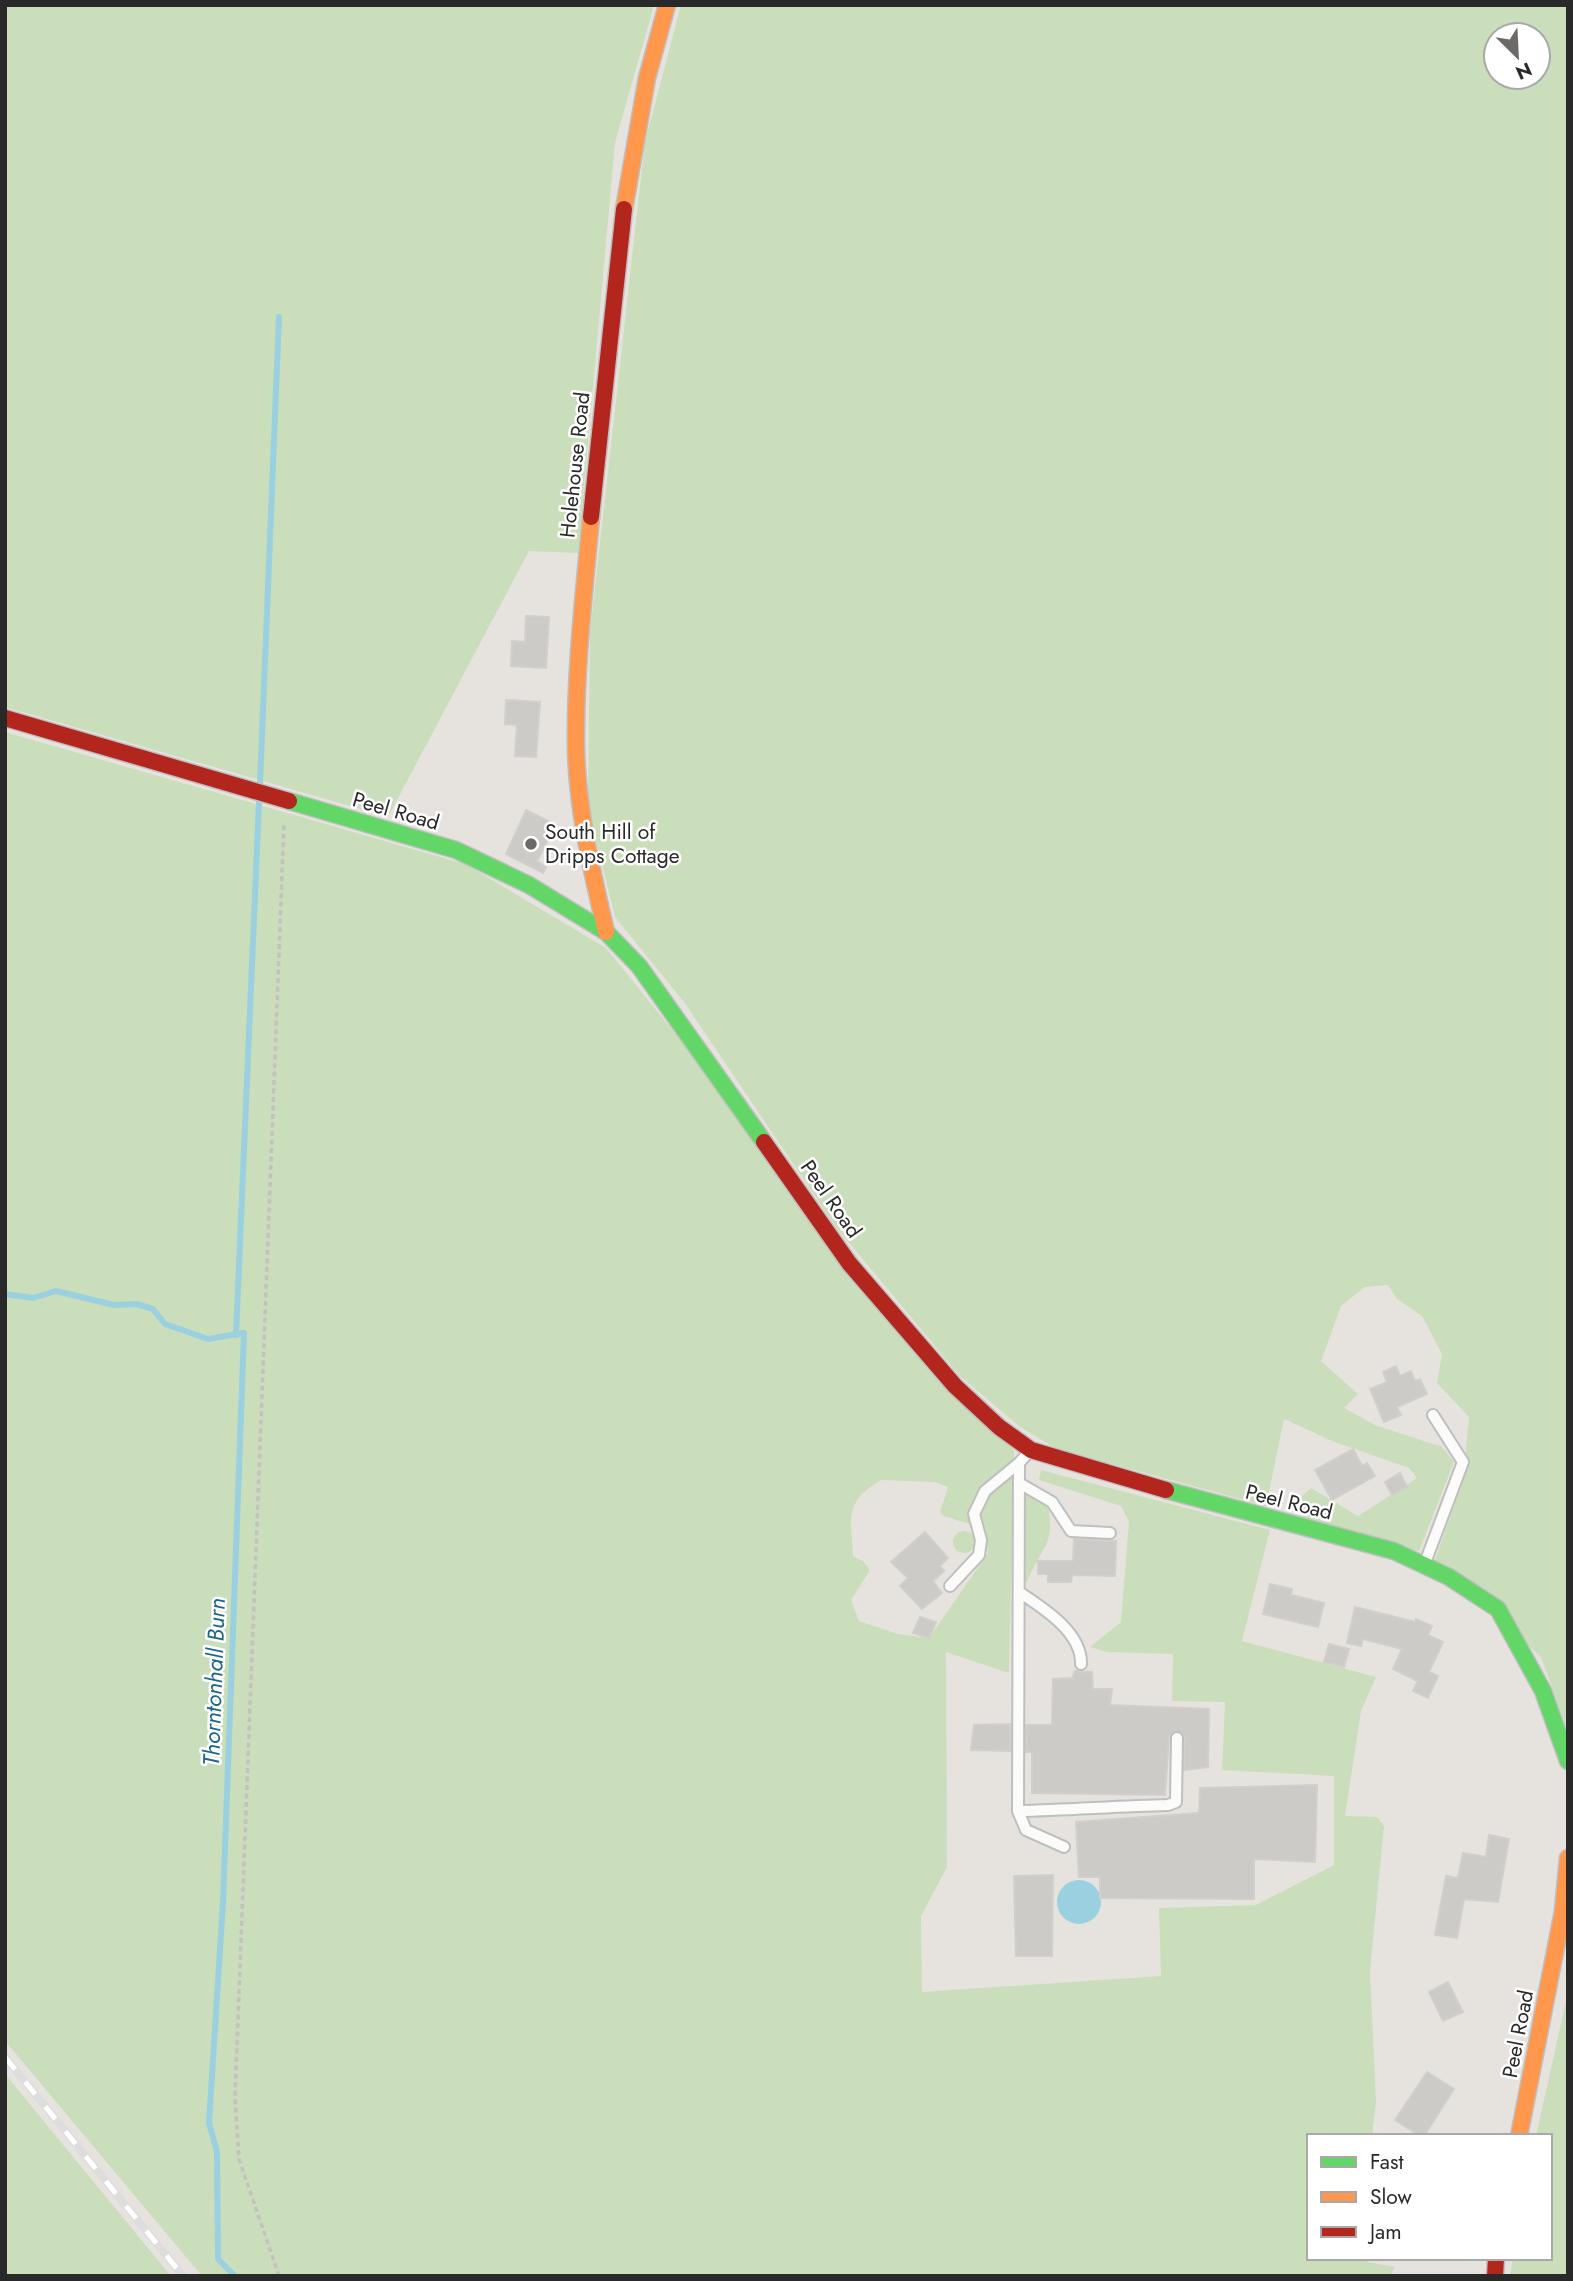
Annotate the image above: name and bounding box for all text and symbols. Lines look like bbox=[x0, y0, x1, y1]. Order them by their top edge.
north arrow bbox=[1482, 21, 1552, 91]
text: N bbox=[1511, 56, 1536, 86]
street label: Holehouse Road bbox=[552, 391, 598, 539]
street label: Peel Road bbox=[349, 784, 443, 838]
place label: South Hill of Dripps Cottage bbox=[545, 817, 680, 871]
marker: South Hill of Dripps Cottage bbox=[523, 836, 539, 852]
street label: Peel Road bbox=[793, 1154, 869, 1244]
street label: Peel Road bbox=[1242, 1477, 1336, 1527]
water label: Thorntonhall Burn bbox=[194, 1597, 234, 1767]
street label: Peel Road bbox=[1495, 1987, 1541, 2081]
legend bbox=[1307, 2134, 1552, 2260]
text: Fast bbox=[1370, 2147, 1403, 2177]
text: Slow bbox=[1370, 2182, 1412, 2212]
text: Jam bbox=[1367, 2217, 1402, 2247]

